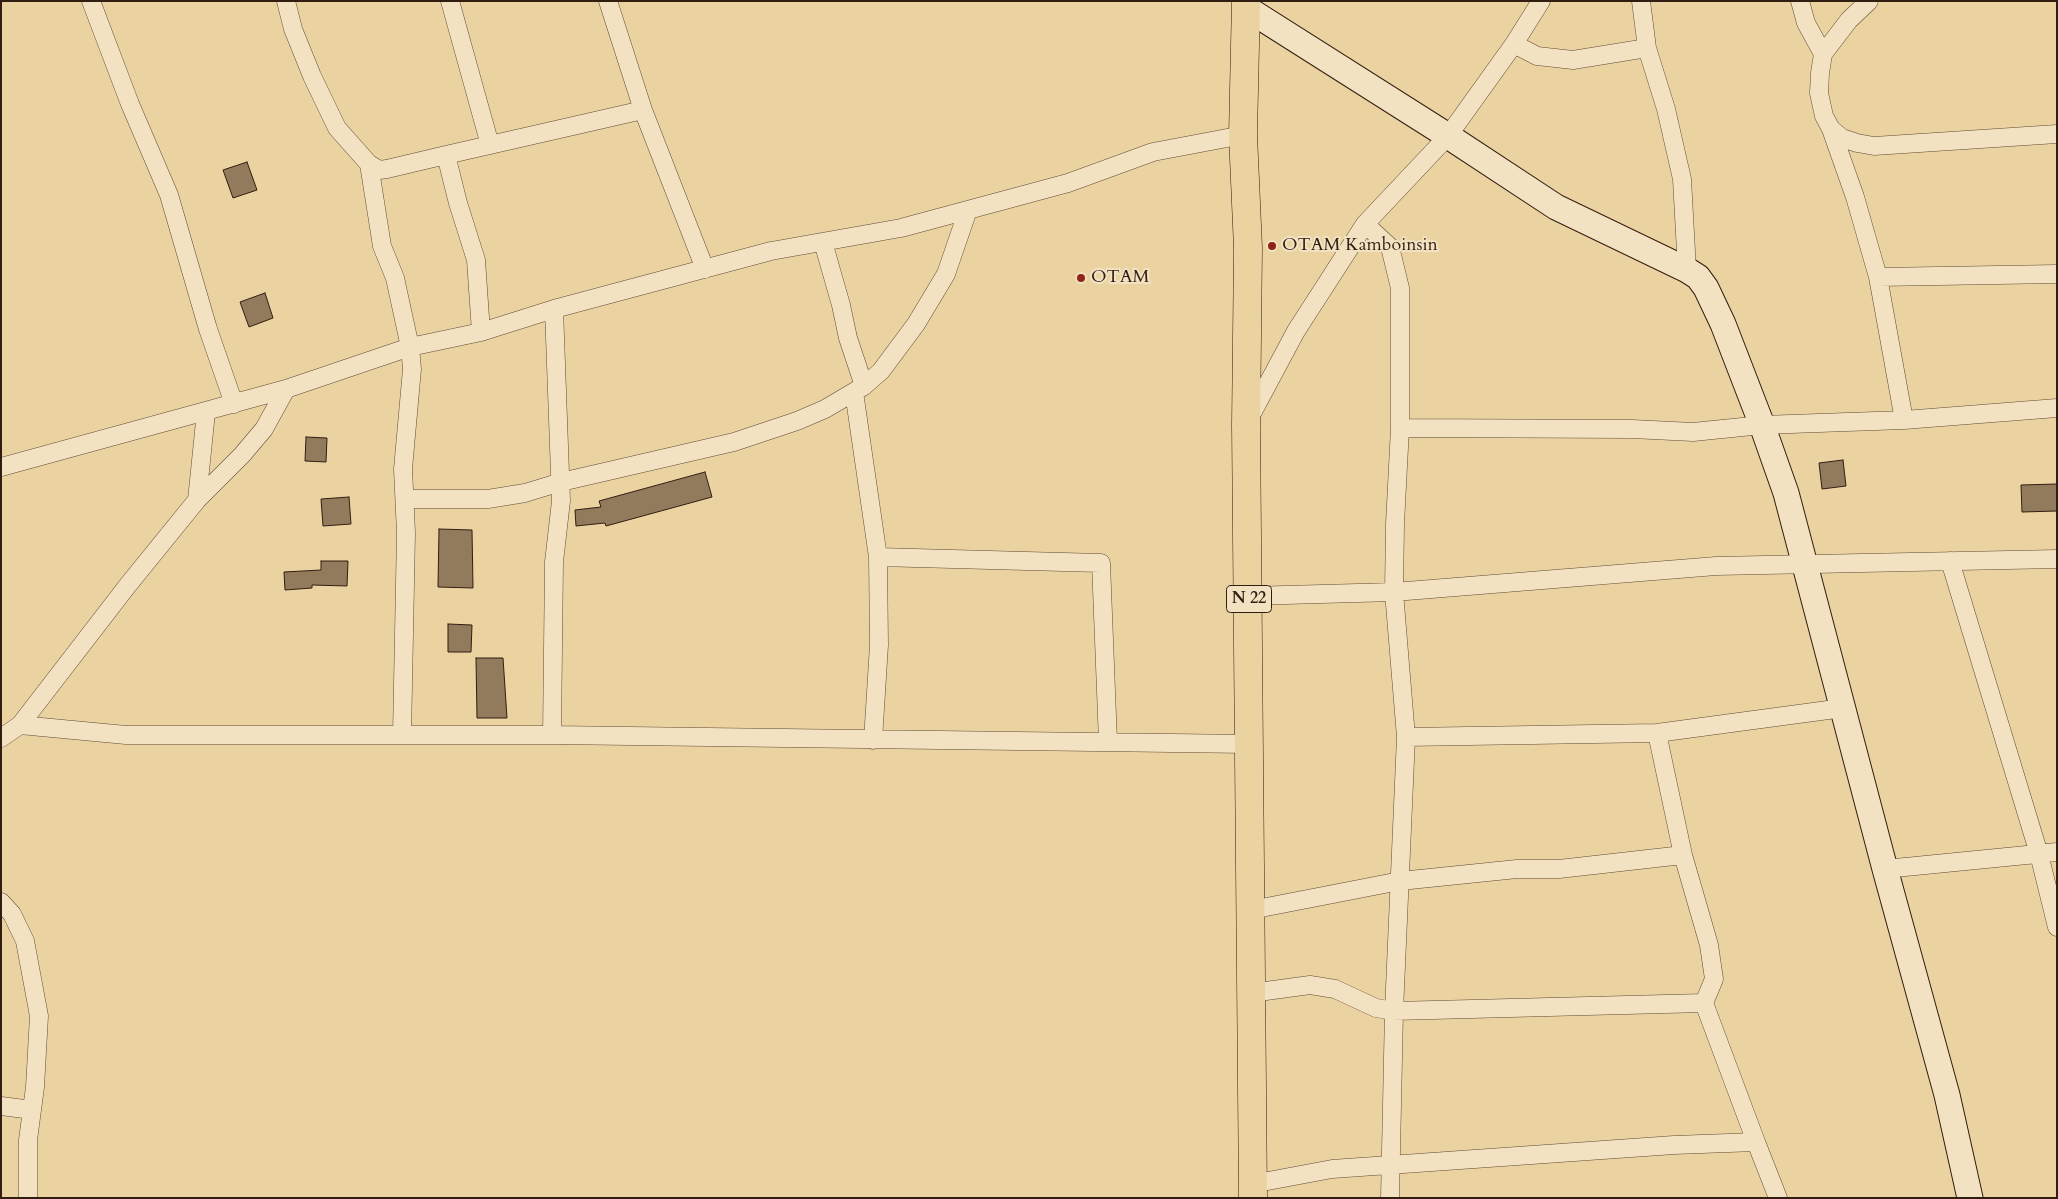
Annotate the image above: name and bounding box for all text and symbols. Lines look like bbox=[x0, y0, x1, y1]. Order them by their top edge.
place label: OTAM Kamboinsin bbox=[1282, 235, 1438, 257]
marker: OTAM Kamboinsin bbox=[1266, 240, 1278, 252]
place label: OTAM bbox=[1091, 267, 1150, 289]
marker: OTAM bbox=[1075, 272, 1087, 284]
road number: N 22 bbox=[1226, 586, 1272, 612]

